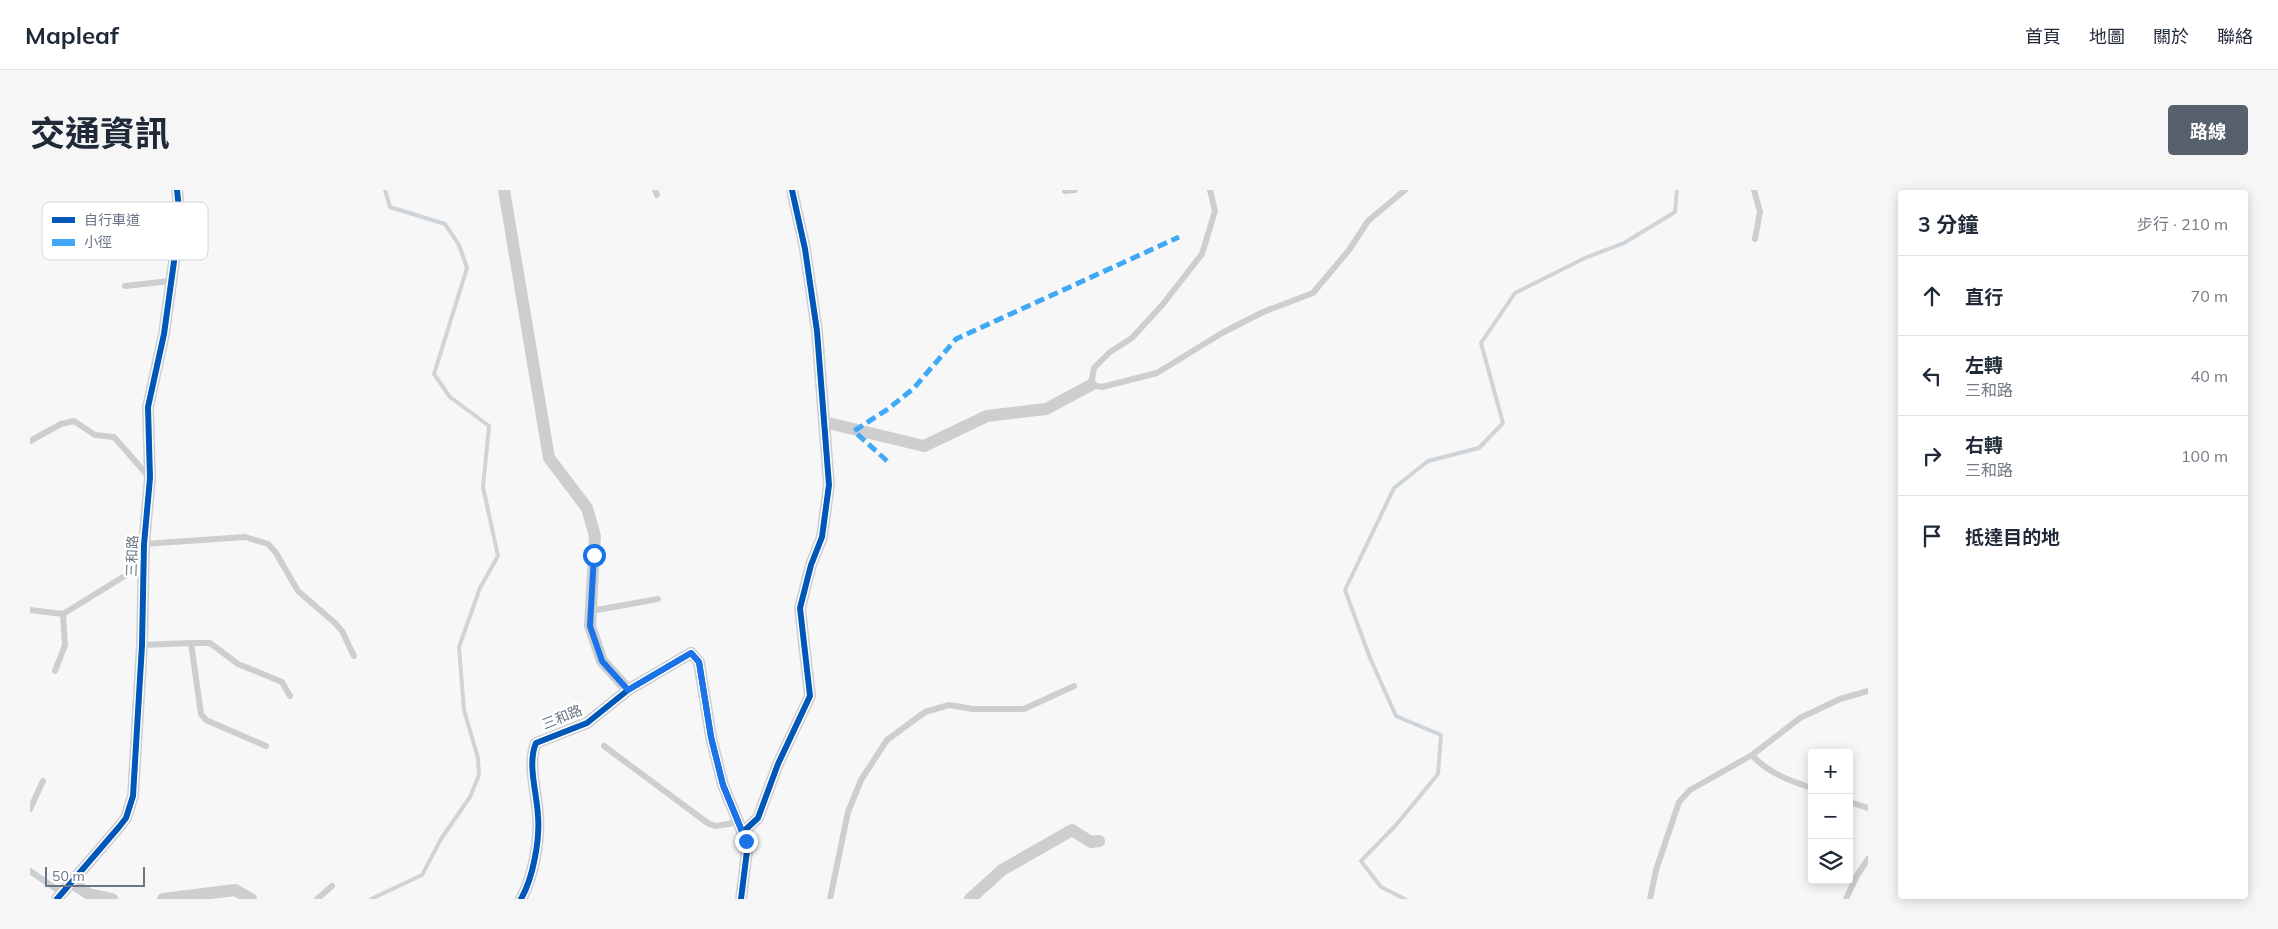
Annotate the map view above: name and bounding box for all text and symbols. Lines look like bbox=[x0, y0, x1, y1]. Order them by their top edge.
text: Mapleaf bbox=[25, 20, 119, 50]
text: 首頁 bbox=[2025, 25, 2061, 48]
text: 地圖 bbox=[2089, 25, 2125, 48]
text: 關於 bbox=[2153, 25, 2189, 48]
text: 聯絡 bbox=[2217, 25, 2253, 48]
button: 路線 bbox=[2168, 105, 2248, 155]
text: 交通資訊 bbox=[30, 111, 170, 155]
legend bbox=[42, 202, 208, 260]
text: 自行車道 bbox=[84, 211, 140, 229]
text: 3 分鐘 bbox=[1918, 211, 1978, 237]
text: 步行 · 210 m bbox=[2137, 214, 2228, 234]
text: 小徑 bbox=[84, 233, 112, 251]
icon: ahead bbox=[1918, 282, 1946, 310]
text: 直行 bbox=[1965, 285, 2003, 309]
text: 70 m bbox=[2191, 286, 2228, 306]
text: 左轉 bbox=[1965, 353, 2003, 377]
icon: left bbox=[1918, 362, 1946, 390]
text: 40 m bbox=[2191, 366, 2228, 386]
text: 三和路 bbox=[1965, 380, 2013, 400]
text: 右轉 bbox=[1965, 433, 2003, 457]
icon: right bbox=[1918, 442, 1946, 470]
text: 100 m bbox=[2181, 446, 2228, 466]
text: 三和路 bbox=[1965, 460, 2013, 480]
icon: arrive bbox=[1918, 522, 1946, 550]
text: 抵達目的地 bbox=[1965, 525, 2060, 549]
street label: 三和路 bbox=[122, 535, 142, 577]
route start bbox=[583, 544, 606, 567]
street label: 三和路 bbox=[539, 701, 585, 733]
map controls bbox=[1808, 749, 1853, 884]
button: + bbox=[1808, 749, 1853, 794]
button: − bbox=[1808, 794, 1853, 839]
route end bbox=[735, 830, 758, 853]
button: layers bbox=[1808, 839, 1853, 884]
scale bar bbox=[45, 864, 145, 887]
text: 50 m bbox=[52, 867, 85, 885]

